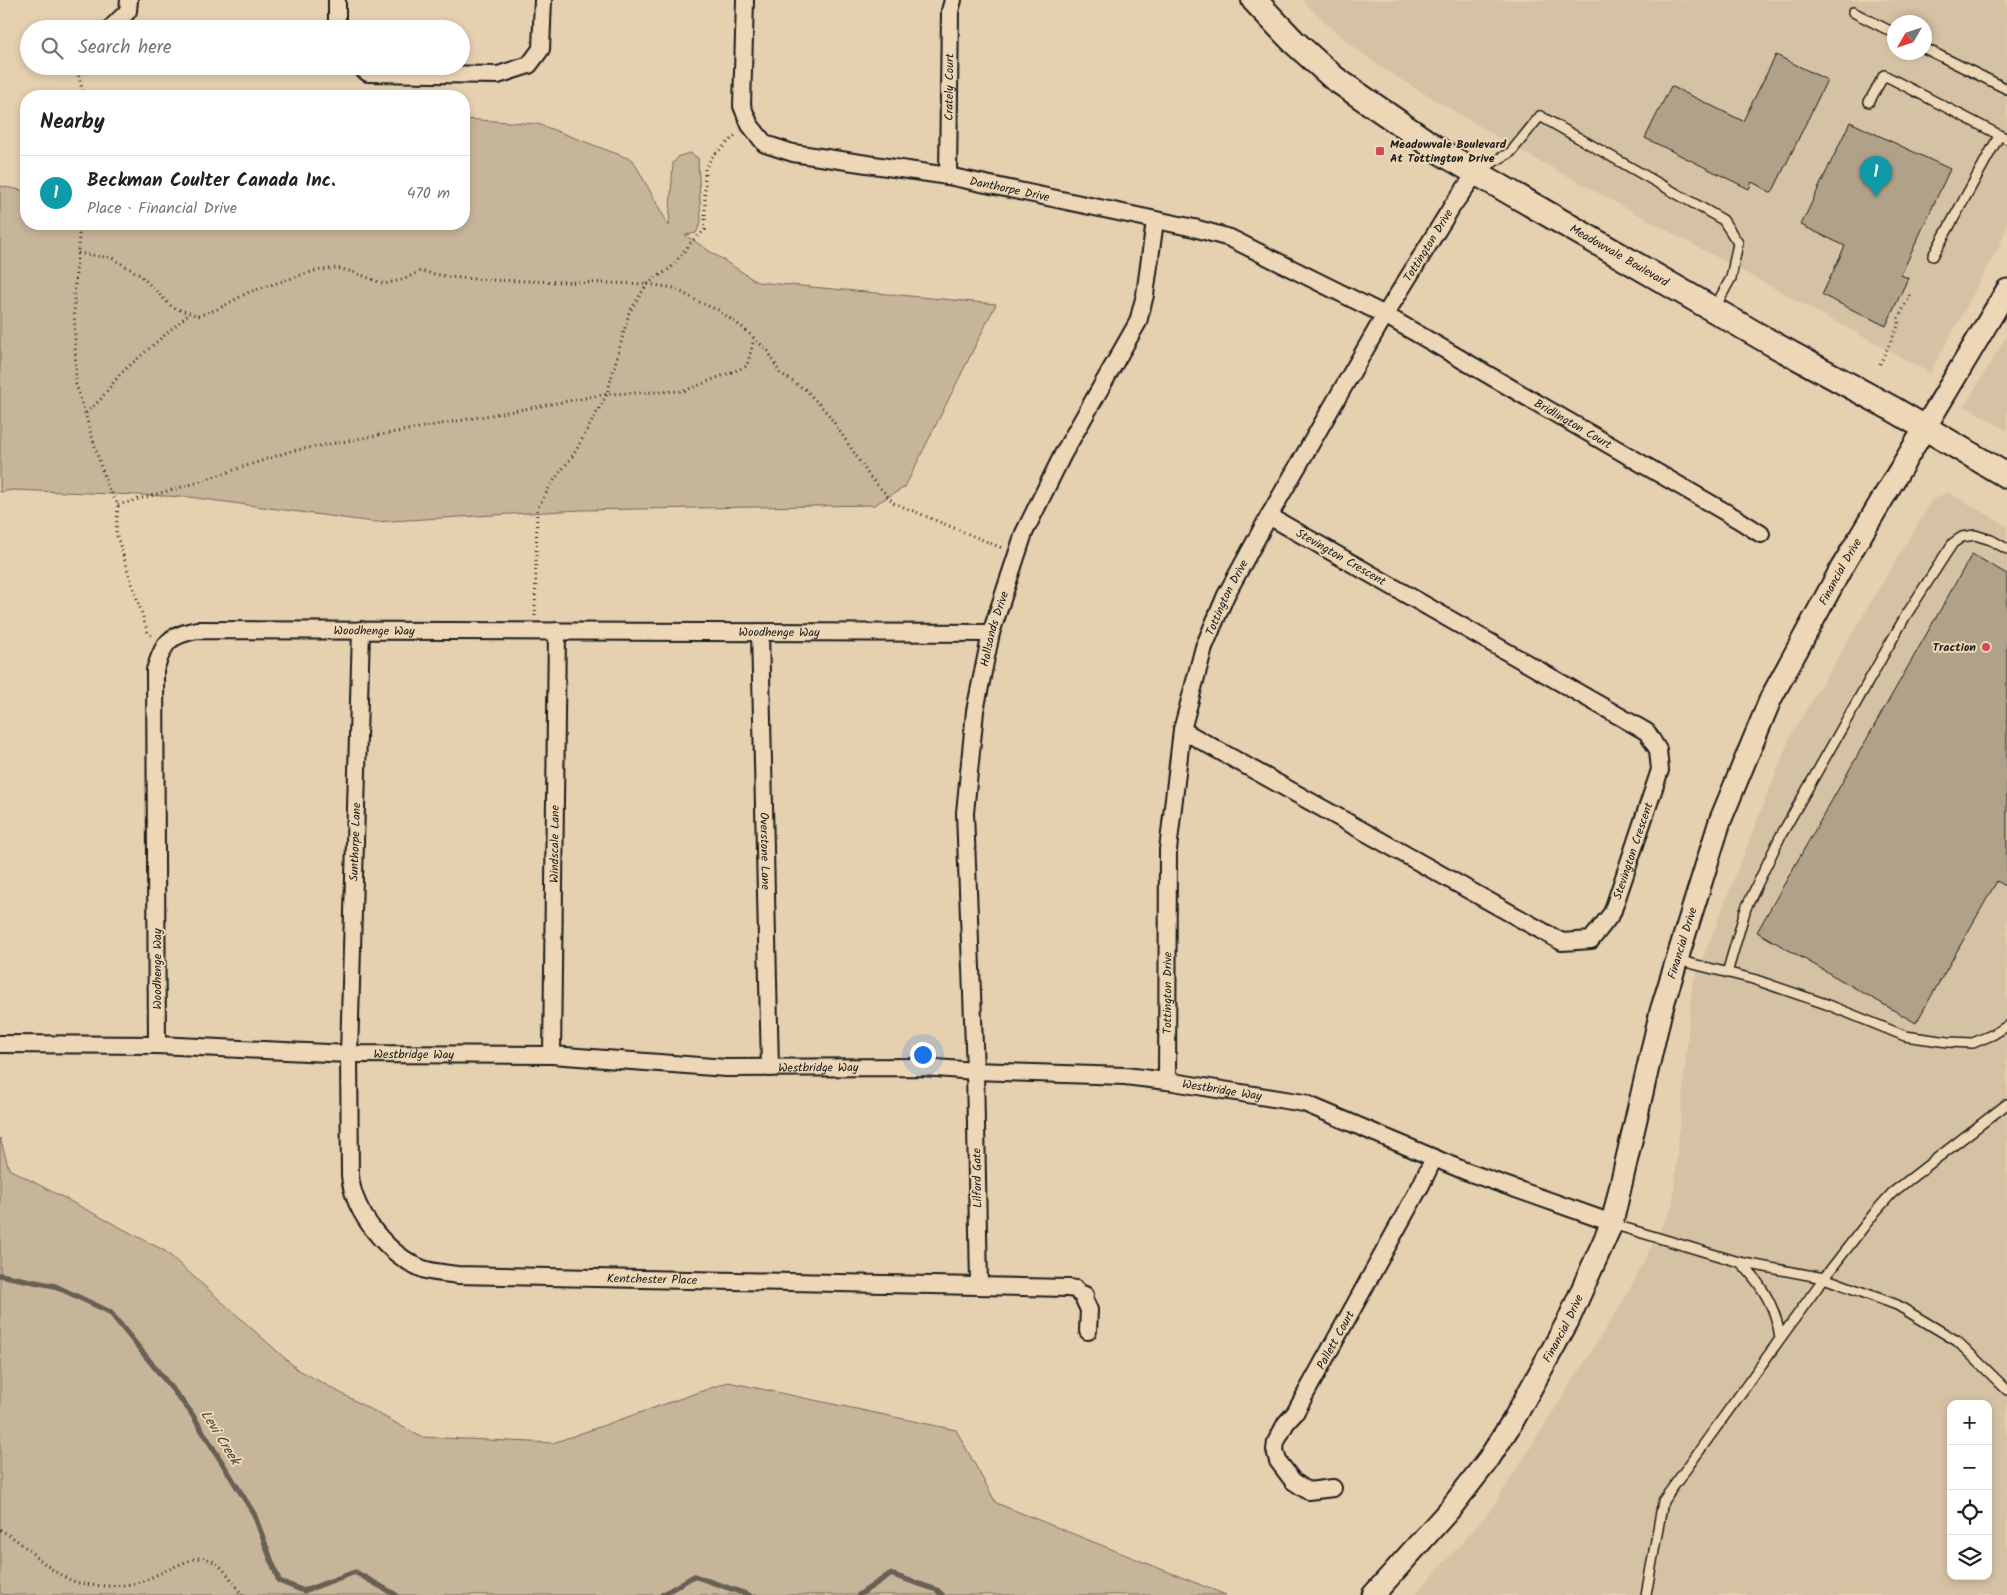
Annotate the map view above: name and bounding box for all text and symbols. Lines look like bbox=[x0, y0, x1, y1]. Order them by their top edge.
north arrow bbox=[1887, 15, 1932, 60]
search box bbox=[20, 20, 470, 75]
text: Search here bbox=[78, 33, 172, 63]
icon: search bbox=[38, 34, 66, 62]
street label: Crately Court bbox=[940, 53, 959, 121]
text: Nearby bbox=[40, 106, 105, 139]
place label: Meadowvale Boulevard At Tottington Drive bbox=[1390, 135, 1507, 168]
marker: Meadowvale Boulevard At Tottington Drive bbox=[1374, 145, 1386, 157]
pin: 1 bbox=[1860, 156, 1892, 197]
text: Beckman Coulter Canada Inc. bbox=[87, 166, 336, 196]
street label: Danthorpe Drive bbox=[968, 172, 1052, 207]
text: 1 bbox=[54, 181, 58, 206]
text: 470 m bbox=[407, 181, 450, 206]
text: Place · Financial Drive bbox=[87, 196, 237, 221]
street label: Tottington Drive bbox=[1399, 205, 1459, 286]
street label: Meadowvale Boulevard bbox=[1566, 219, 1673, 292]
street label: Bridlington Court bbox=[1530, 394, 1615, 454]
street label: Stevington Crescent bbox=[1292, 524, 1390, 591]
street label: Financial Drive bbox=[1814, 534, 1867, 609]
street label: Tottington Drive bbox=[1201, 556, 1254, 639]
street label: Hallsands Drive bbox=[975, 588, 1014, 669]
street label: Woodhenge Way bbox=[334, 622, 415, 641]
street label: Woodhenge Way bbox=[739, 623, 820, 642]
place label: Traction bbox=[1932, 638, 1976, 657]
marker: Traction bbox=[1980, 641, 1992, 653]
street label: Stevington Crescent bbox=[1608, 800, 1659, 902]
street label: Sunthorpe Lane bbox=[345, 802, 366, 882]
street label: Windscale Lane bbox=[545, 804, 565, 883]
street label: Overstone Lane bbox=[754, 812, 775, 891]
street label: Financial Drive bbox=[1662, 904, 1703, 982]
street label: Woodhenge Way bbox=[148, 928, 167, 1010]
street label: Tottington Drive bbox=[1158, 951, 1178, 1034]
your location bbox=[910, 1042, 936, 1068]
street label: Westbridge Way bbox=[374, 1045, 454, 1065]
street label: Westbridge Way bbox=[778, 1058, 859, 1078]
street label: Westbridge Way bbox=[1181, 1075, 1263, 1106]
street label: Lilford Gate bbox=[967, 1147, 988, 1208]
street label: Kentchester Place bbox=[607, 1269, 698, 1290]
street label: Financial Drive bbox=[1538, 1291, 1589, 1366]
street label: Pallett Court bbox=[1312, 1307, 1360, 1373]
map controls bbox=[1947, 1400, 1992, 1580]
button: + bbox=[1947, 1400, 1992, 1445]
water label: Levi Creek bbox=[195, 1406, 247, 1471]
button: − bbox=[1947, 1445, 1992, 1490]
button: locate bbox=[1947, 1490, 1992, 1535]
button: layers bbox=[1947, 1535, 1992, 1580]

